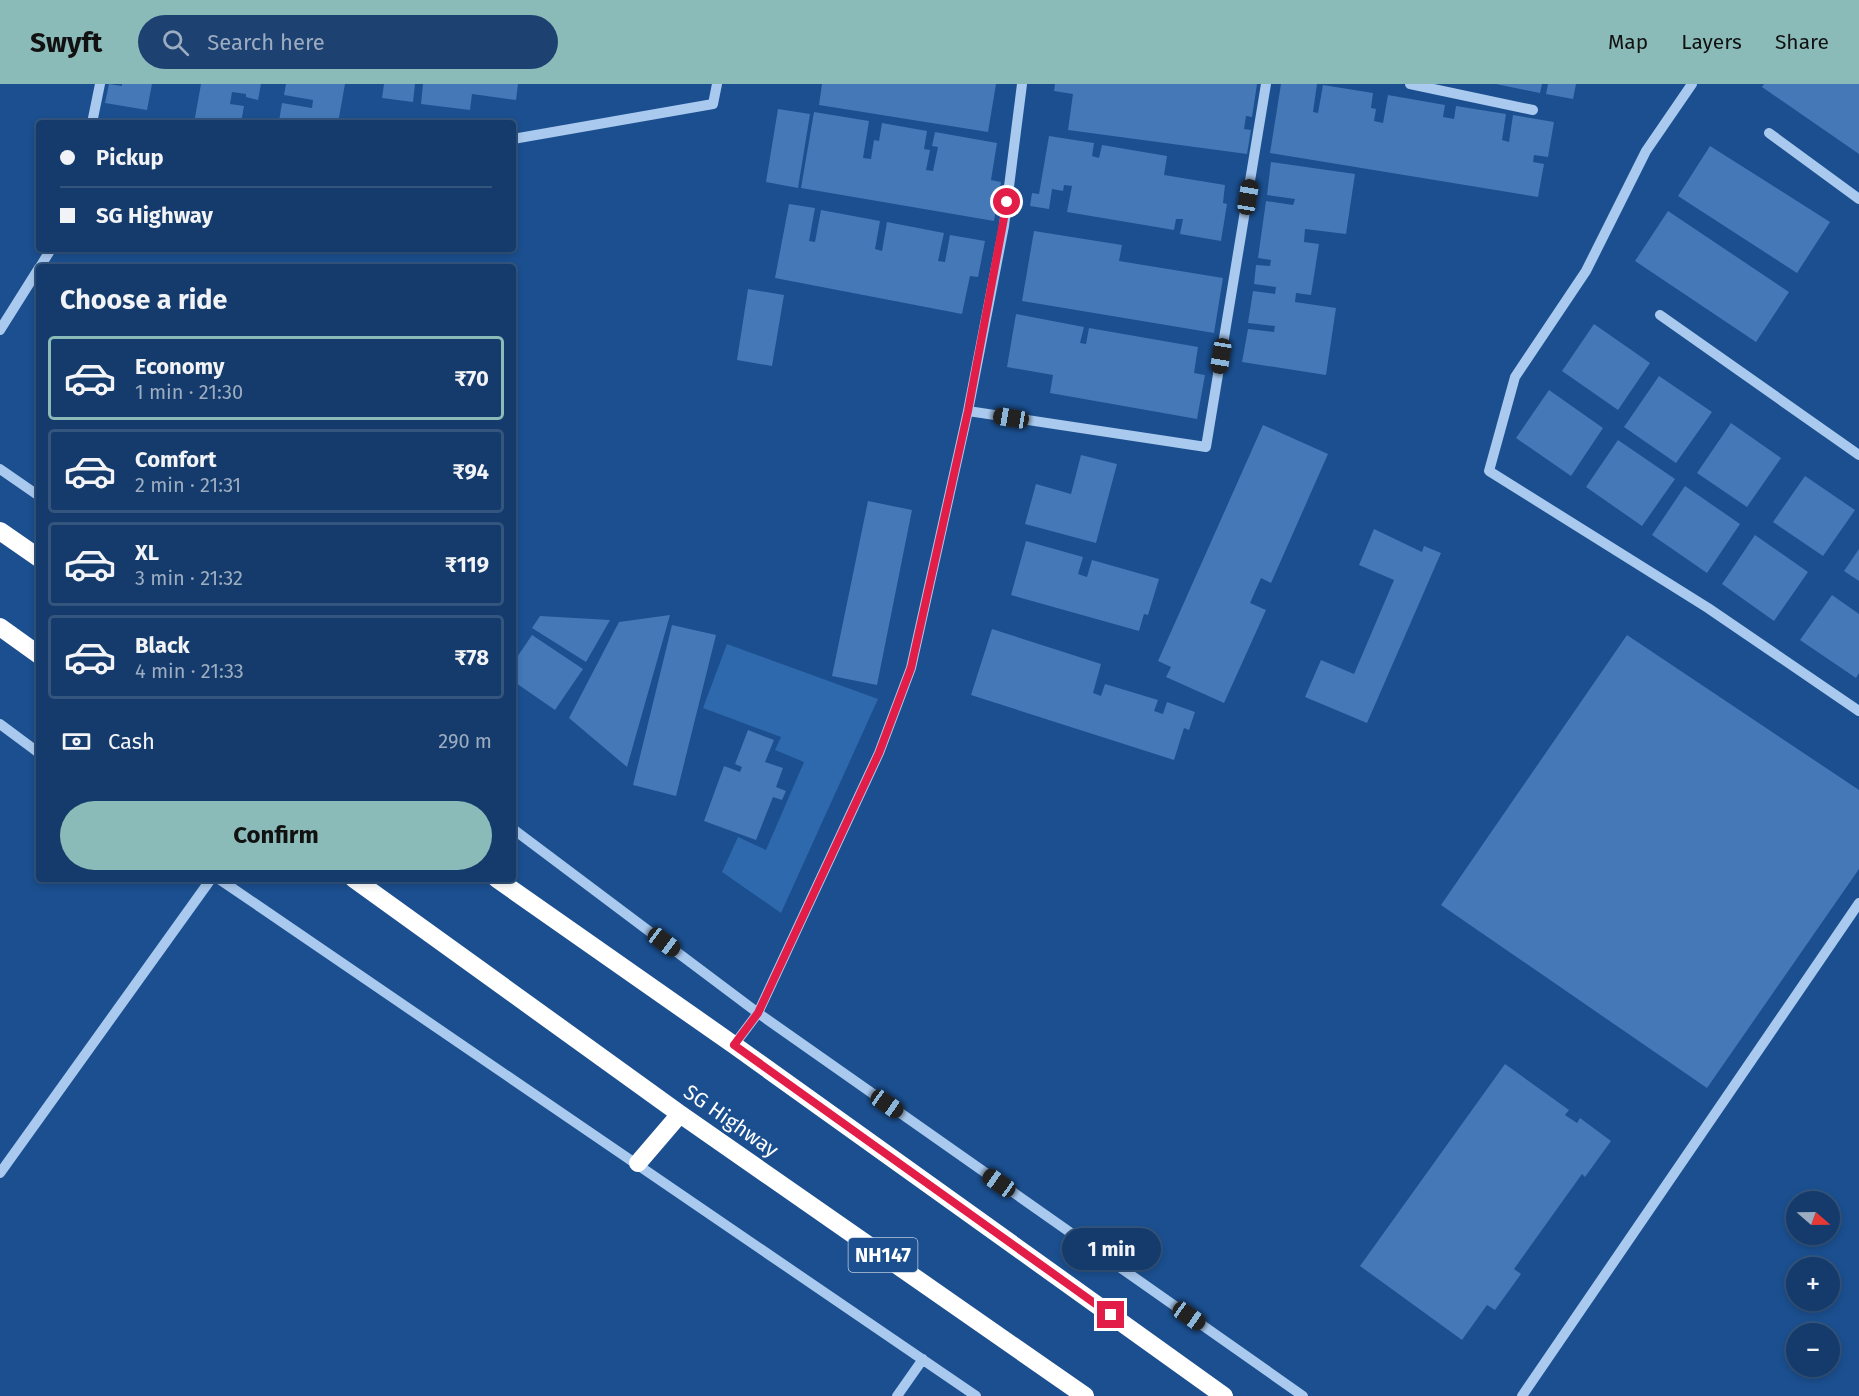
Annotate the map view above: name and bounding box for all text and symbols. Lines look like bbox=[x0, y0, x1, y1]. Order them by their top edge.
search box bbox=[138, 15, 558, 69]
text: Swyft bbox=[30, 26, 102, 59]
icon: search bbox=[159, 26, 192, 59]
text: Search here bbox=[207, 29, 325, 56]
text: Map bbox=[1608, 29, 1648, 55]
text: Layers bbox=[1681, 29, 1742, 55]
text: Share bbox=[1775, 29, 1829, 55]
text: Pickup bbox=[96, 144, 164, 171]
car bbox=[1236, 178, 1260, 216]
route start bbox=[993, 188, 1020, 215]
text: SG Highway bbox=[96, 202, 213, 229]
text: Choose a ride bbox=[60, 284, 227, 316]
car bbox=[1209, 337, 1233, 375]
icon: car bbox=[63, 351, 117, 405]
text: Economy bbox=[135, 353, 224, 380]
text: ₹70 bbox=[454, 365, 489, 392]
text: 1 min · 21:30 bbox=[135, 380, 243, 404]
car bbox=[992, 406, 1030, 430]
icon: car bbox=[63, 444, 117, 498]
text: Comfort bbox=[135, 446, 216, 473]
text: ₹94 bbox=[453, 458, 489, 485]
text: 2 min · 21:31 bbox=[135, 473, 241, 497]
icon: car bbox=[63, 537, 117, 591]
text: XL bbox=[135, 539, 159, 566]
text: ₹119 bbox=[445, 551, 489, 578]
text: 3 min · 21:32 bbox=[135, 566, 243, 590]
icon: car bbox=[63, 630, 117, 684]
text: Black bbox=[135, 632, 190, 659]
text: ₹78 bbox=[454, 644, 489, 671]
text: 4 min · 21:33 bbox=[135, 659, 244, 683]
icon: cash bbox=[60, 725, 93, 758]
text: Cash bbox=[108, 728, 155, 755]
text: 290 m bbox=[438, 729, 492, 753]
button: Confirm bbox=[60, 801, 492, 870]
car bbox=[644, 924, 684, 960]
street label: SG Highway bbox=[679, 1079, 784, 1164]
car bbox=[867, 1086, 907, 1122]
car bbox=[979, 1165, 1019, 1201]
north arrow bbox=[1786, 1191, 1840, 1245]
map controls bbox=[1786, 1191, 1840, 1377]
callout: 1 min bbox=[1062, 1228, 1160, 1270]
text: 1 min bbox=[1087, 1237, 1136, 1261]
road number: NH147 bbox=[848, 1238, 918, 1272]
button: + bbox=[1786, 1257, 1840, 1311]
car bbox=[1169, 1298, 1209, 1334]
route end bbox=[1097, 1301, 1124, 1328]
button: − bbox=[1786, 1323, 1840, 1377]

